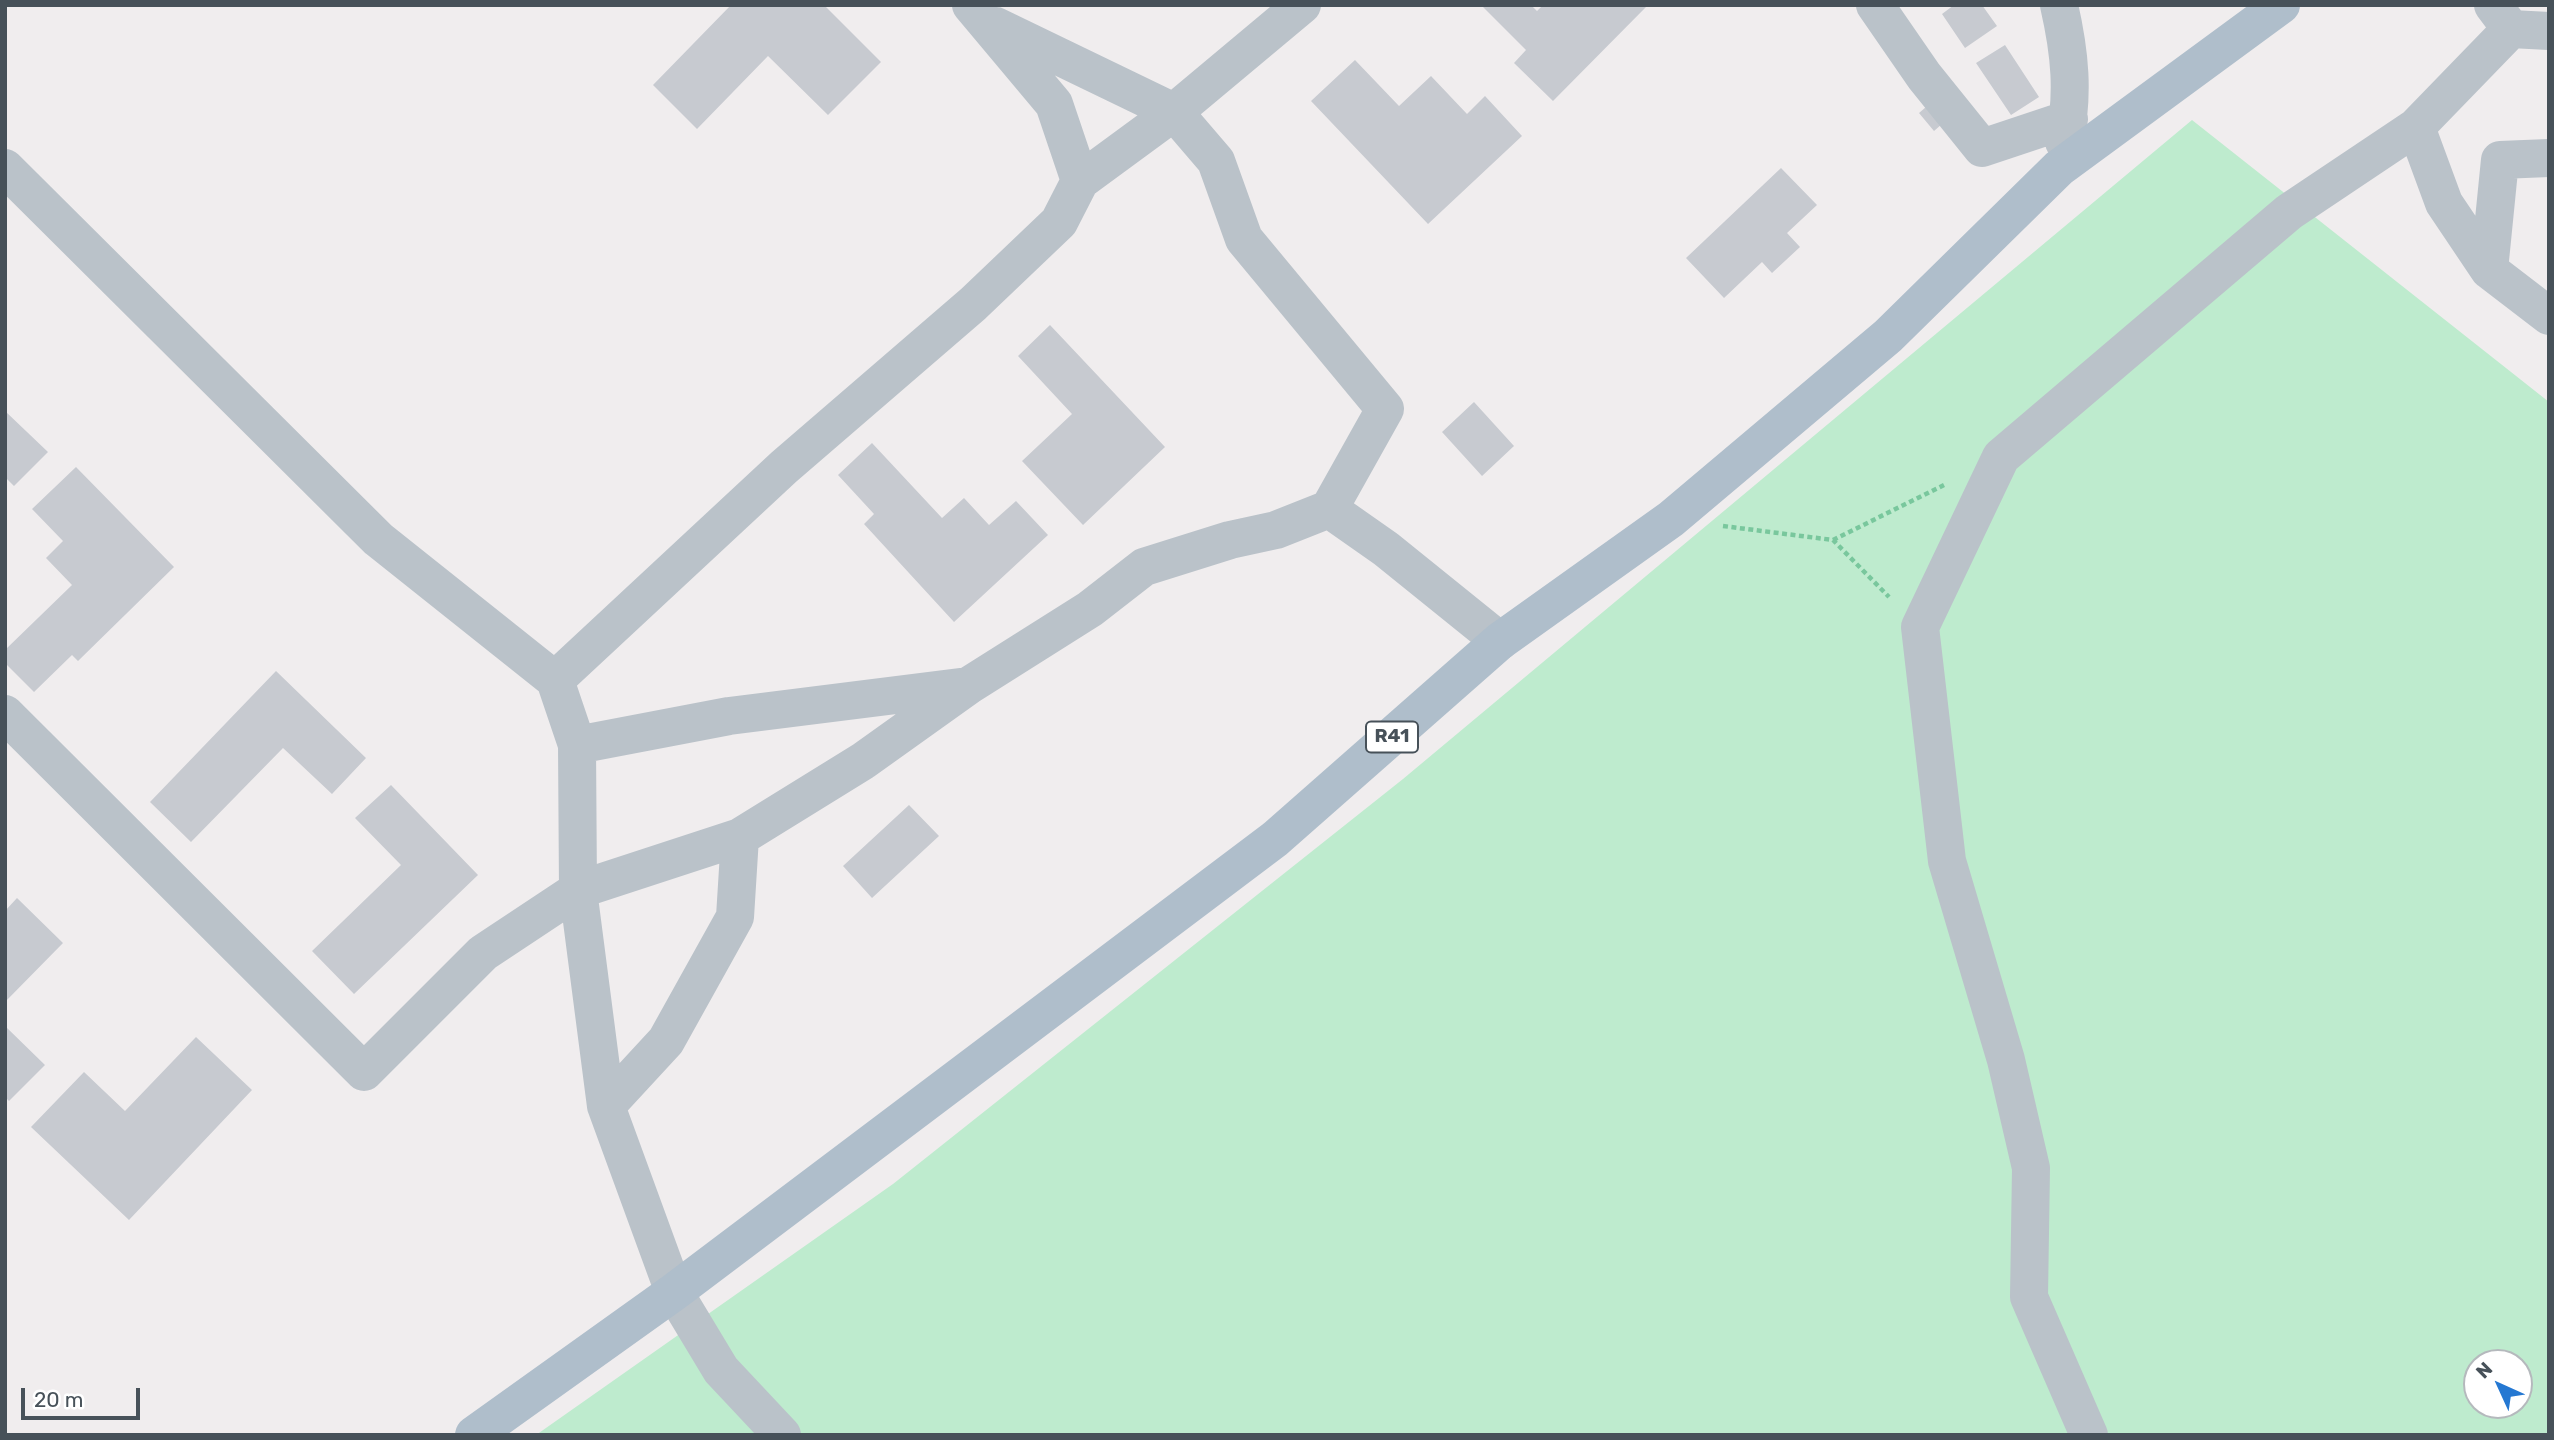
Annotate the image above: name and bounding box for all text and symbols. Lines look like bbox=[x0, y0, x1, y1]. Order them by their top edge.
road number: R41 bbox=[1366, 722, 1418, 752]
north arrow bbox=[2463, 1349, 2533, 1419]
text: N bbox=[2471, 1357, 2497, 1383]
scale bar bbox=[24, 1374, 144, 1418]
text: 20 m bbox=[34, 1387, 83, 1412]

